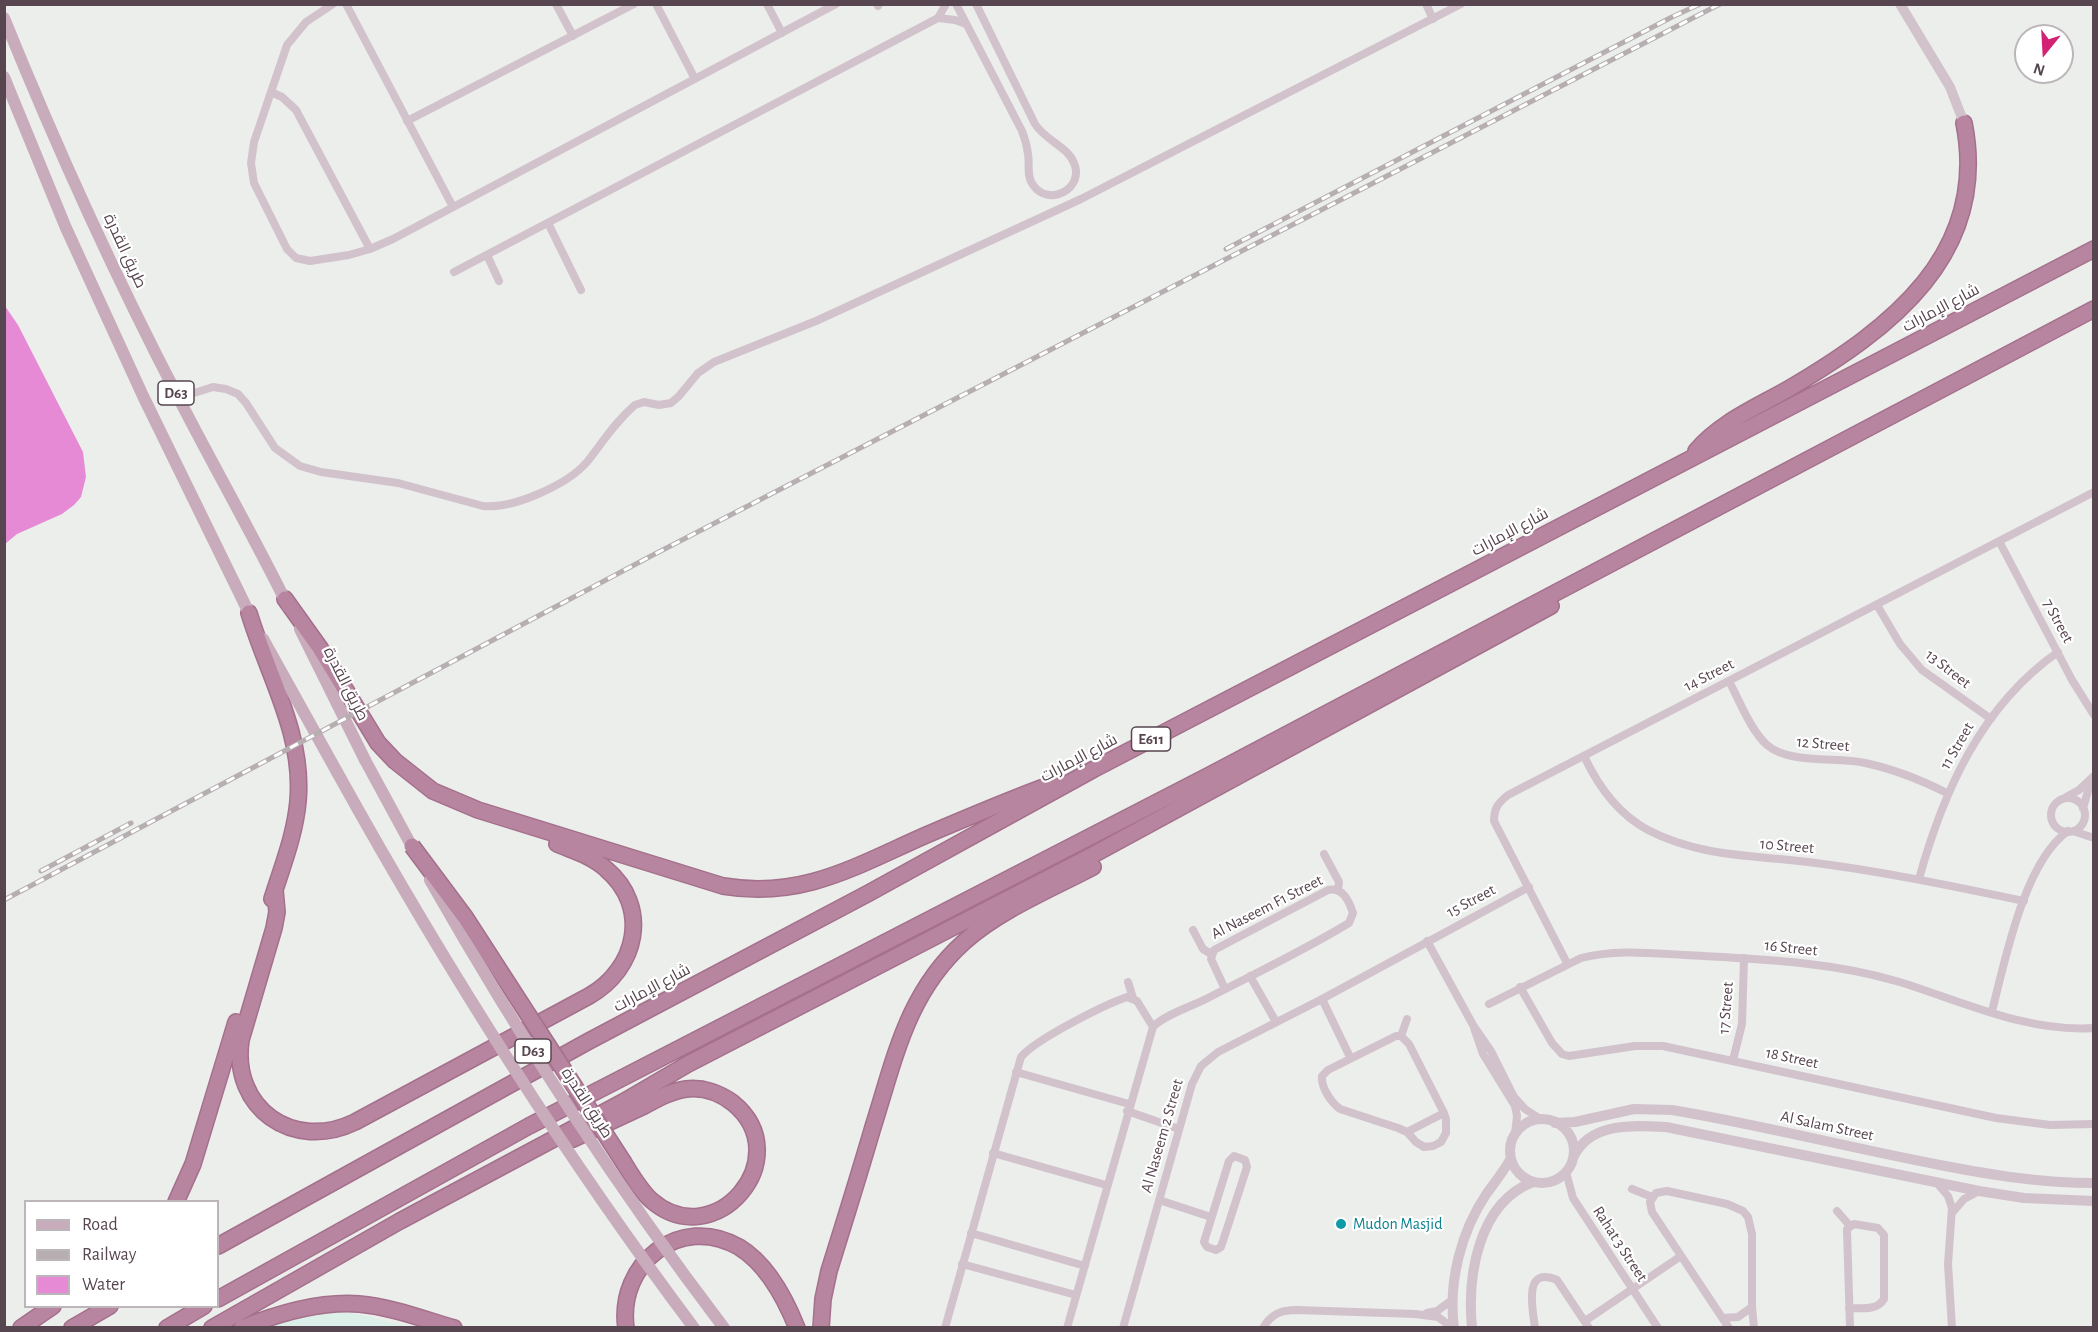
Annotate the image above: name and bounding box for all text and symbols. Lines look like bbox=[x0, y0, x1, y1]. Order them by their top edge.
north arrow bbox=[2014, 24, 2074, 84]
text: N bbox=[2031, 60, 2047, 79]
street label: طريق القدرة bbox=[99, 211, 151, 291]
street label: شارع الإمارات bbox=[1899, 280, 1983, 336]
road number: D63 bbox=[158, 381, 194, 405]
street label: شارع الإمارات bbox=[1468, 504, 1552, 560]
street label: 7 Street bbox=[2038, 596, 2078, 646]
street label: طريق القدرة bbox=[319, 644, 373, 724]
street label: 13 Street bbox=[1921, 645, 1975, 693]
street label: 14 Street bbox=[1681, 654, 1737, 696]
street label: 11 Street bbox=[1936, 719, 1978, 773]
road number: E611 bbox=[1132, 727, 1170, 751]
street label: شارع الإمارات bbox=[1037, 730, 1121, 786]
street label: 12 Street bbox=[1796, 732, 1850, 756]
street label: 10 Street bbox=[1759, 834, 1815, 858]
street label: Al Naseem F1 Street bbox=[1208, 871, 1326, 943]
street label: 15 Street bbox=[1443, 880, 1499, 922]
street label: 16 Street bbox=[1763, 936, 1819, 960]
street label: شارع الإمارات bbox=[610, 960, 694, 1016]
street label: 17 Street bbox=[1714, 981, 1738, 1035]
road number: D63 bbox=[515, 1039, 551, 1063]
street label: 18 Street bbox=[1764, 1043, 1820, 1073]
street label: طريق القدرة bbox=[557, 1064, 617, 1142]
street label: Al Naseem 2 Street bbox=[1137, 1077, 1187, 1195]
street label: Al Salam Street bbox=[1779, 1107, 1875, 1145]
legend bbox=[24, 1200, 219, 1308]
street label: Rahat 3 Street bbox=[1588, 1203, 1652, 1285]
place label: Mudon Masjid bbox=[1353, 1214, 1443, 1234]
text: Road bbox=[82, 1216, 118, 1234]
marker: Mudon Masjid bbox=[1334, 1217, 1348, 1231]
text: Railway bbox=[82, 1246, 136, 1264]
text: Water bbox=[82, 1276, 125, 1294]

